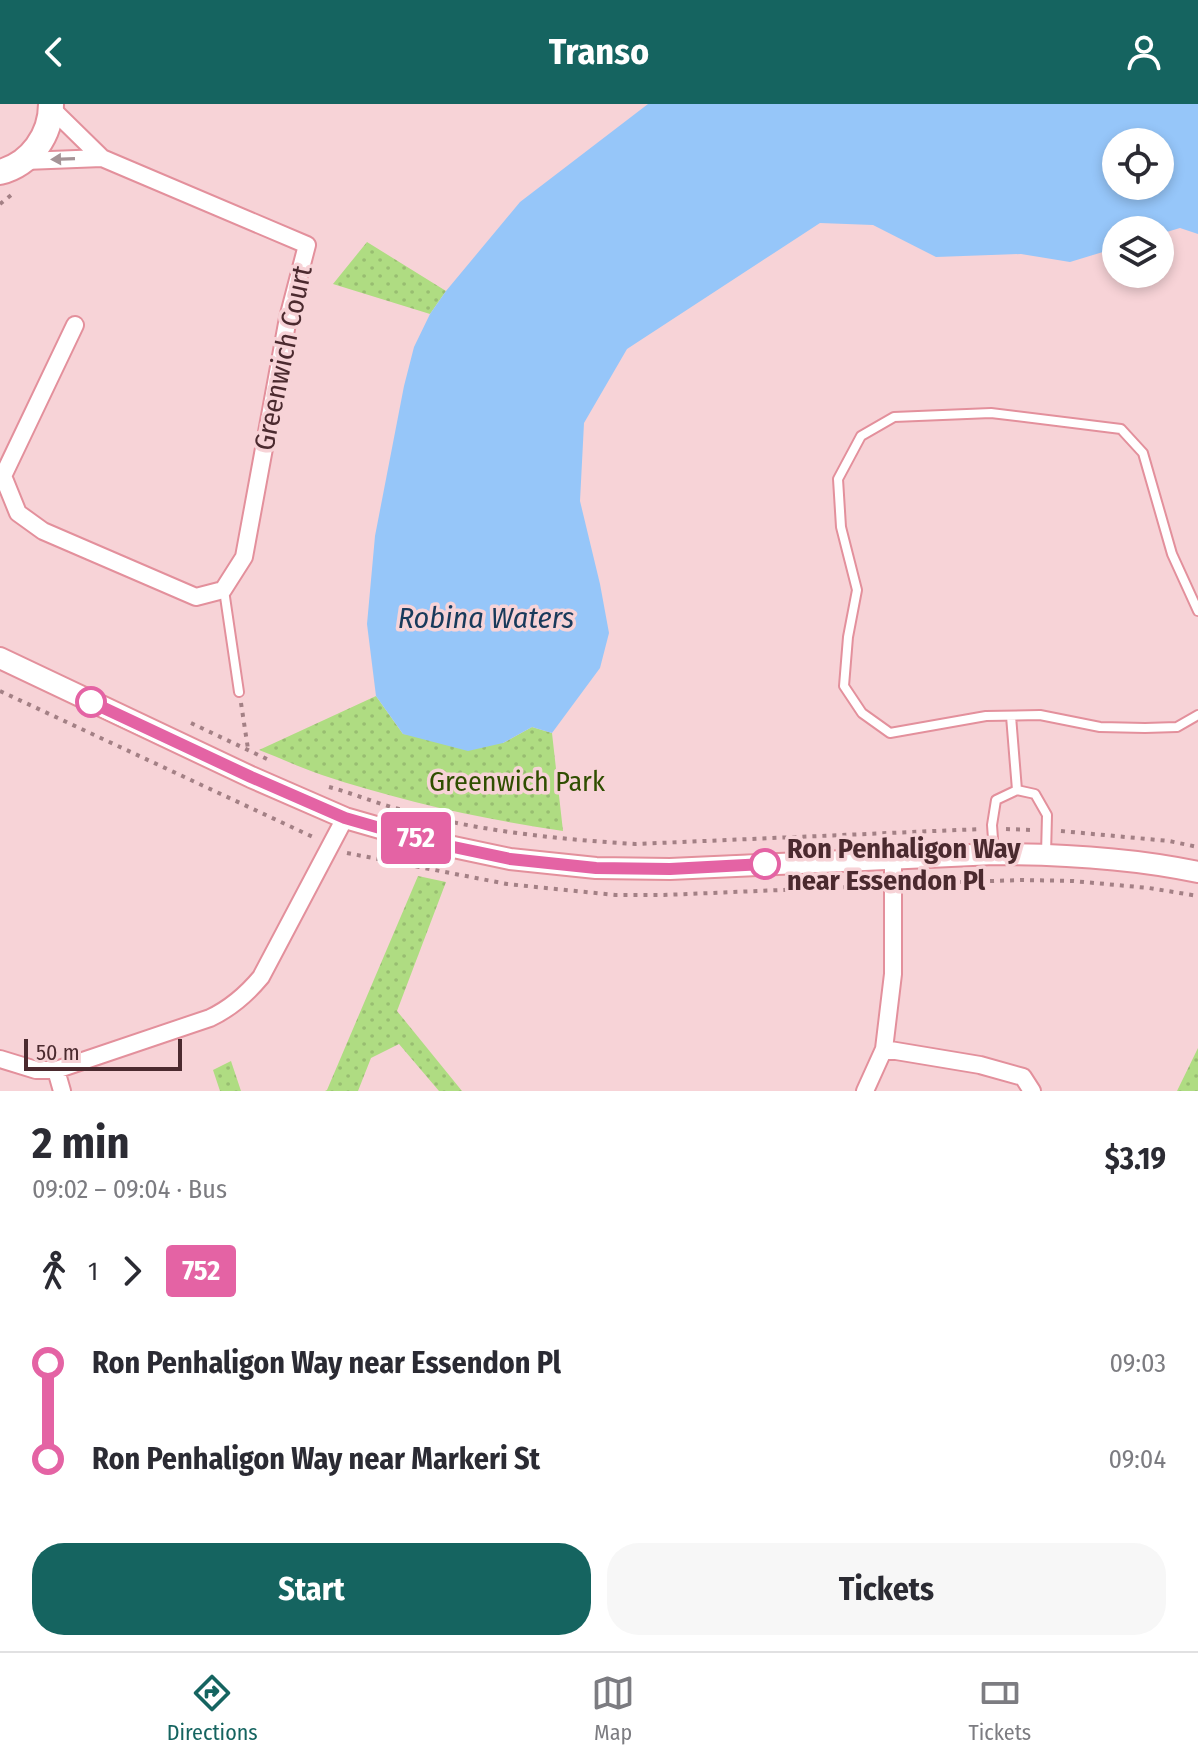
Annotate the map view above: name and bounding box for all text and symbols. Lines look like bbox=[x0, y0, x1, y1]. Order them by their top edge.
icon: back bbox=[32, 30, 76, 74]
text: Transo bbox=[549, 30, 649, 74]
icon: person bbox=[1122, 30, 1166, 74]
map controls bbox=[1102, 128, 1174, 288]
button: locate bbox=[1102, 128, 1174, 200]
one-way arrow bbox=[50, 153, 75, 166]
button: layers bbox=[1102, 216, 1174, 288]
street label: Greenwich Court bbox=[247, 262, 319, 453]
water label: Robina Waters bbox=[398, 600, 575, 636]
unlabelled marker bbox=[76, 687, 106, 717]
park label: Greenwich Park bbox=[429, 765, 606, 798]
line badge: 752 bbox=[370, 812, 462, 864]
text: 752 bbox=[397, 821, 435, 854]
place label: Ron Penhaligon Way near Essendon Pl bbox=[787, 832, 1021, 897]
marker: Ron Penhaligon Way near Essendon Pl bbox=[750, 849, 780, 879]
scale bar bbox=[24, 1035, 182, 1071]
text: 50 m bbox=[36, 1039, 80, 1066]
text: 2 min bbox=[32, 1117, 130, 1170]
text: $3.19 bbox=[1105, 1141, 1166, 1177]
text: 09:02 – 09:04 · Bus bbox=[32, 1174, 227, 1205]
icon: walk bbox=[32, 1249, 76, 1293]
icon: forward bbox=[110, 1249, 154, 1293]
text: 752 bbox=[182, 1254, 220, 1287]
text: 1 bbox=[88, 1256, 98, 1287]
text: Ron Penhaligon Way near Essendon Pl bbox=[92, 1345, 561, 1381]
text: 09:03 bbox=[1110, 1348, 1166, 1379]
text: Ron Penhaligon Way near Markeri St bbox=[92, 1441, 540, 1477]
text: 09:04 bbox=[1108, 1444, 1166, 1475]
button: Start bbox=[32, 1543, 591, 1635]
button: Tickets bbox=[607, 1543, 1166, 1635]
tab: Directions bbox=[167, 1671, 258, 1746]
tab: Map bbox=[591, 1671, 635, 1746]
tab: Tickets bbox=[969, 1671, 1031, 1746]

